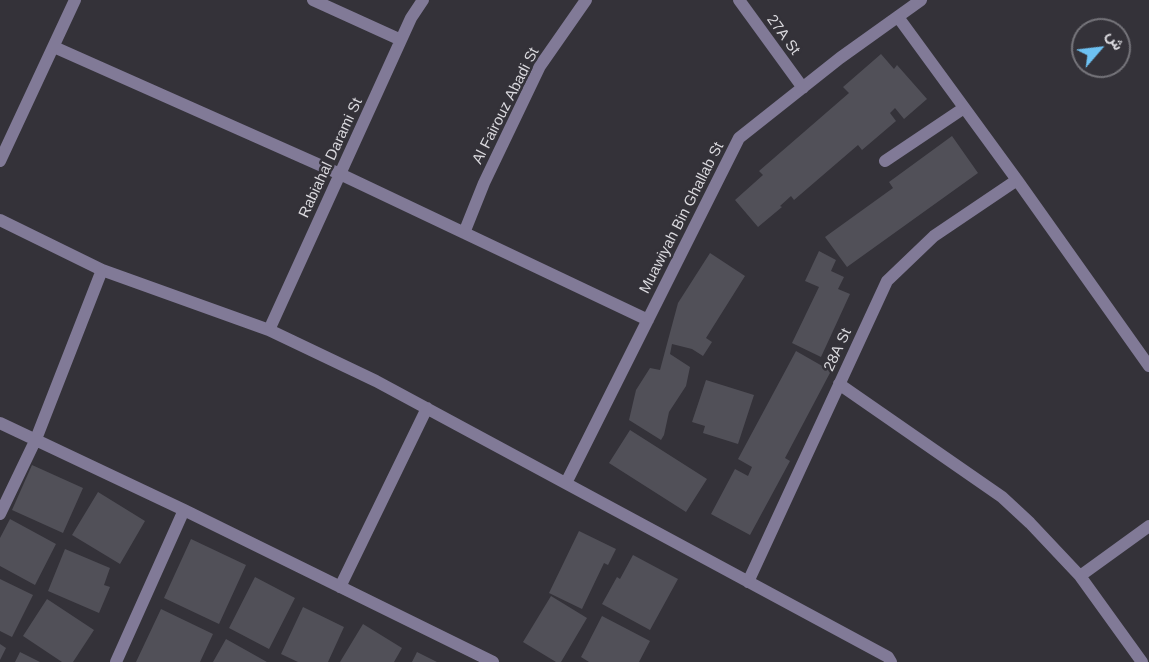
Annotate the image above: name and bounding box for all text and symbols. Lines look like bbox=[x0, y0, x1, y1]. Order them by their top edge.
street label: 27A St bbox=[762, 11, 804, 59]
north arrow bbox=[1071, 18, 1131, 78]
text: ش bbox=[1104, 28, 1128, 53]
street label: Al Fairouz Abadi St bbox=[469, 45, 543, 167]
street label: Rabiahal Darami St bbox=[295, 95, 367, 221]
street label: Muawiyah Bin Ghallab St bbox=[636, 139, 728, 297]
street label: 28A St bbox=[820, 326, 856, 374]

